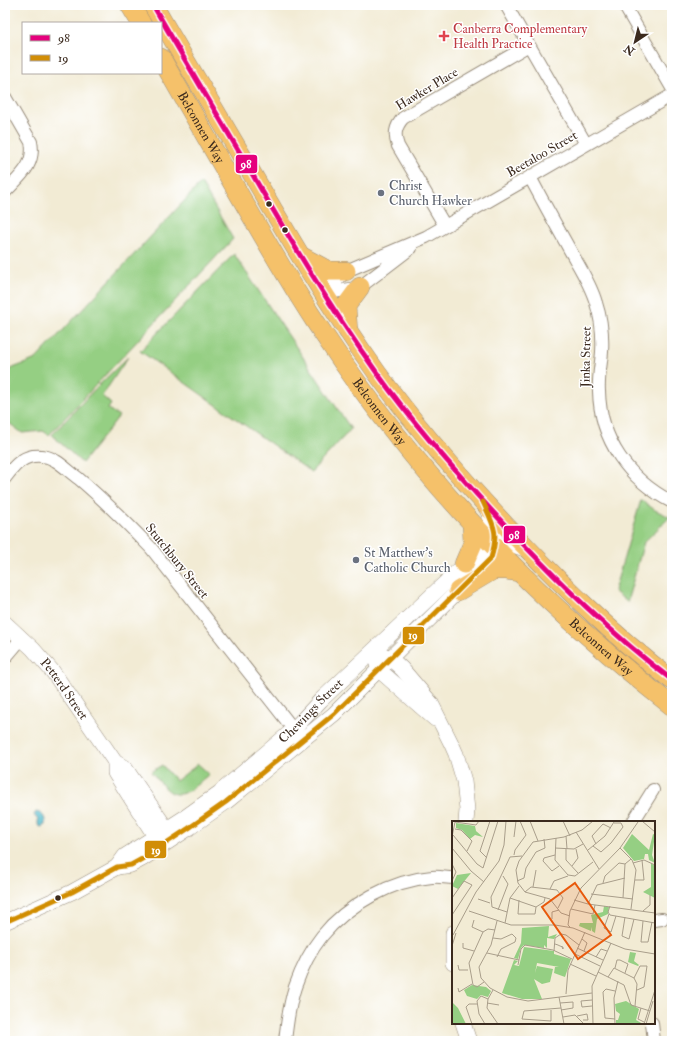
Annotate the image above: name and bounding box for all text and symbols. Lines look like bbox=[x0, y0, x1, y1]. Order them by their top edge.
place label: Canberra Complementary Health Practice bbox=[453, 21, 588, 52]
legend bbox=[22, 22, 162, 74]
north arrow bbox=[615, 22, 655, 62]
marker: Canberra Complementary Health Practice bbox=[438, 30, 450, 42]
text: 98 bbox=[57, 31, 70, 46]
text: N bbox=[621, 41, 638, 59]
text: 19 bbox=[58, 51, 68, 66]
street label: Hawker Place bbox=[393, 64, 462, 114]
street label: Belconnen Way bbox=[174, 89, 228, 167]
street label: Beetaloo Street bbox=[504, 127, 580, 181]
line badge: 98 bbox=[235, 154, 258, 174]
text: 98 bbox=[240, 158, 252, 171]
place label: Christ Church Hawker bbox=[389, 178, 472, 209]
marker: Christ Church Hawker bbox=[376, 188, 386, 198]
unlabelled marker bbox=[264, 199, 274, 209]
unlabelled marker bbox=[280, 225, 290, 235]
street label: Jinka Street bbox=[577, 326, 595, 389]
street label: Belconnen Way bbox=[349, 375, 410, 449]
street label: Stutchbury Street bbox=[141, 520, 212, 602]
line badge: 98 bbox=[503, 525, 526, 544]
text: 98 bbox=[508, 529, 520, 542]
place label: St Matthew's Catholic Church bbox=[364, 545, 451, 576]
marker: St Matthew's Catholic Church bbox=[351, 555, 361, 565]
street label: Belconnen Way bbox=[565, 615, 637, 680]
line badge: 19 bbox=[402, 626, 425, 645]
text: 19 bbox=[408, 629, 418, 642]
street label: Petterd Street bbox=[37, 655, 91, 723]
street label: Chewings Street bbox=[275, 675, 346, 747]
inset map bbox=[452, 821, 655, 1024]
line badge: 19 bbox=[144, 840, 167, 859]
text: 19 bbox=[151, 844, 161, 857]
unlabelled marker bbox=[53, 893, 63, 903]

